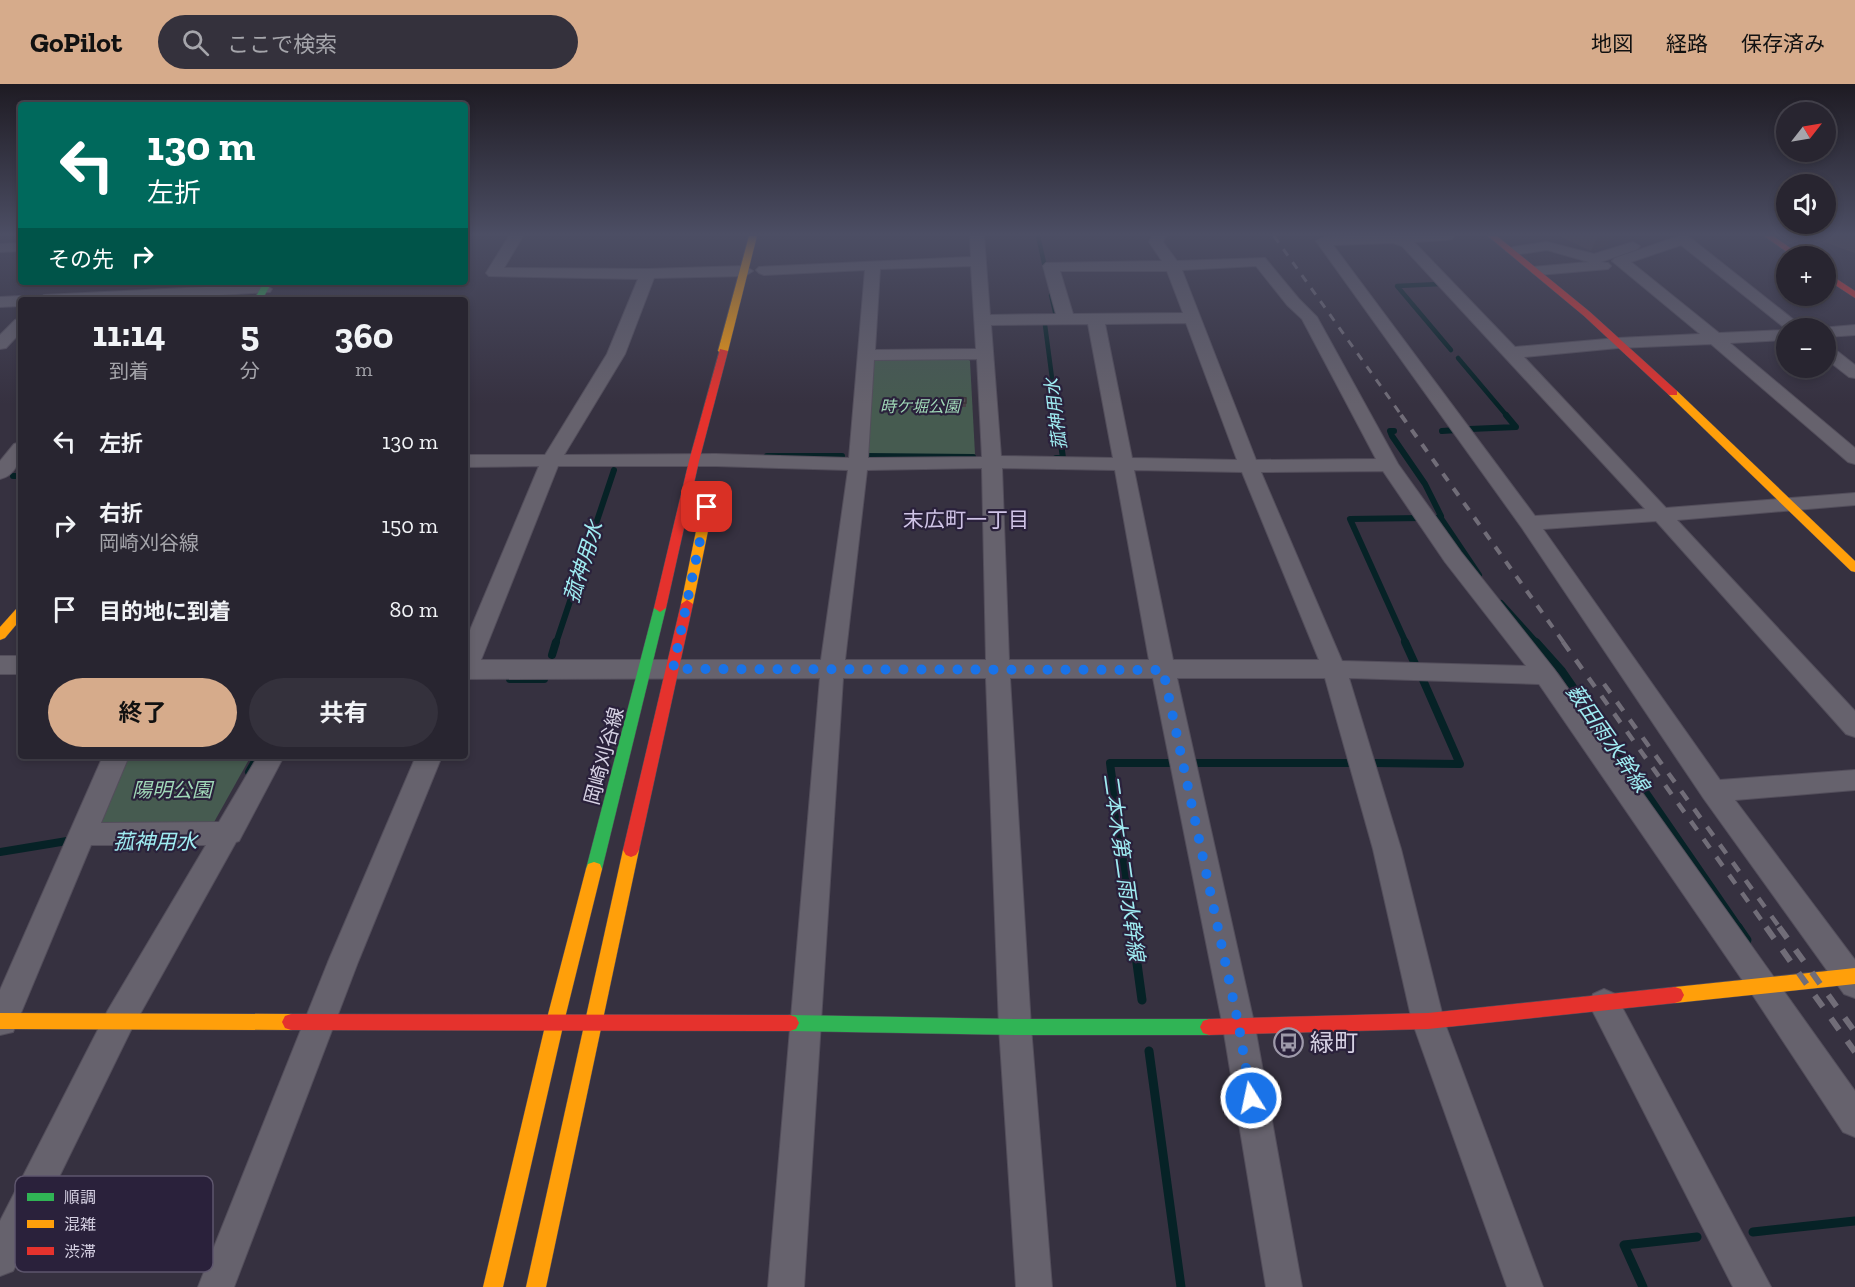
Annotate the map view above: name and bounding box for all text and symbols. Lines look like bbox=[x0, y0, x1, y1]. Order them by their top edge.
search box bbox=[158, 15, 578, 69]
text: GoPilot bbox=[30, 26, 122, 59]
icon: search bbox=[179, 26, 212, 59]
text: ここで検索 bbox=[227, 31, 337, 58]
text: 地図 bbox=[1591, 31, 1633, 56]
text: 経路 bbox=[1666, 31, 1708, 56]
text: 保存済み bbox=[1741, 31, 1825, 56]
north arrow bbox=[1776, 102, 1836, 162]
map controls bbox=[1776, 102, 1836, 378]
text: 130 m bbox=[147, 120, 255, 171]
icon: left bbox=[48, 126, 126, 204]
button: sound bbox=[1776, 174, 1836, 234]
text: 左折 bbox=[147, 177, 201, 209]
icon: right bbox=[126, 240, 159, 273]
text: その先 bbox=[48, 246, 114, 273]
button: + bbox=[1776, 246, 1836, 306]
text: 11:14 bbox=[92, 312, 166, 355]
text: 5 bbox=[241, 312, 259, 355]
text: 360 bbox=[334, 314, 394, 357]
button: − bbox=[1776, 318, 1836, 378]
text: m bbox=[355, 357, 373, 381]
text: 到着 bbox=[109, 359, 149, 383]
text: 分 bbox=[240, 359, 260, 383]
water label: 菰神用水 bbox=[1040, 375, 1071, 451]
park label: 時ケ堀公園 bbox=[880, 397, 962, 416]
icon: left bbox=[48, 425, 81, 458]
text: 130 m bbox=[382, 428, 438, 455]
text: 左折 bbox=[99, 430, 143, 457]
pin bbox=[681, 481, 732, 532]
icon: arrive bbox=[690, 490, 723, 523]
text: 右折 bbox=[99, 500, 143, 527]
district label: 末広町一丁目 bbox=[903, 507, 1029, 532]
icon: right bbox=[48, 509, 81, 542]
text: 150 m bbox=[382, 512, 438, 539]
water label: 菰神用水 bbox=[558, 516, 608, 606]
text: 岡崎刈谷線 bbox=[99, 531, 199, 555]
icon: arrive bbox=[48, 593, 81, 626]
text: 80 m bbox=[390, 596, 438, 623]
text: 目的地に到着 bbox=[99, 598, 231, 625]
button: 終了 bbox=[48, 678, 237, 747]
button: 共有 bbox=[249, 678, 438, 747]
water label: 薮田雨水幹線 bbox=[1562, 679, 1656, 799]
street label: 岡崎刈谷線 bbox=[579, 705, 629, 807]
water label: 二本木第二雨水幹線 bbox=[1098, 772, 1150, 965]
park label: 陽明公園 bbox=[132, 778, 215, 802]
water label: 菰神用水 bbox=[113, 829, 199, 854]
bus stop icon: 緑町 bbox=[1273, 1026, 1305, 1058]
place label: 緑町 bbox=[1310, 1028, 1358, 1057]
position arrow bbox=[1219, 1066, 1283, 1130]
legend bbox=[15, 1176, 213, 1272]
text: 順調 bbox=[64, 1188, 96, 1207]
text: 混雑 bbox=[64, 1215, 96, 1234]
text: 渋滞 bbox=[64, 1242, 96, 1261]

